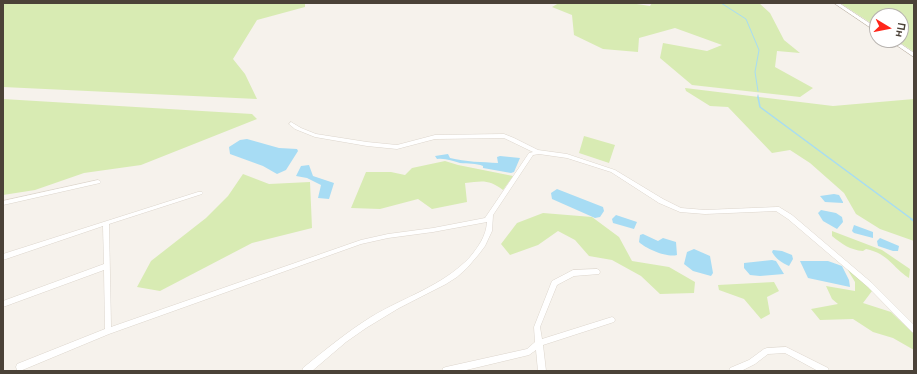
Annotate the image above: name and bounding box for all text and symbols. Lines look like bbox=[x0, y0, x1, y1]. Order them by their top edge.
north arrow bbox=[869, 8, 909, 48]
text: Пн bbox=[892, 21, 908, 38]

